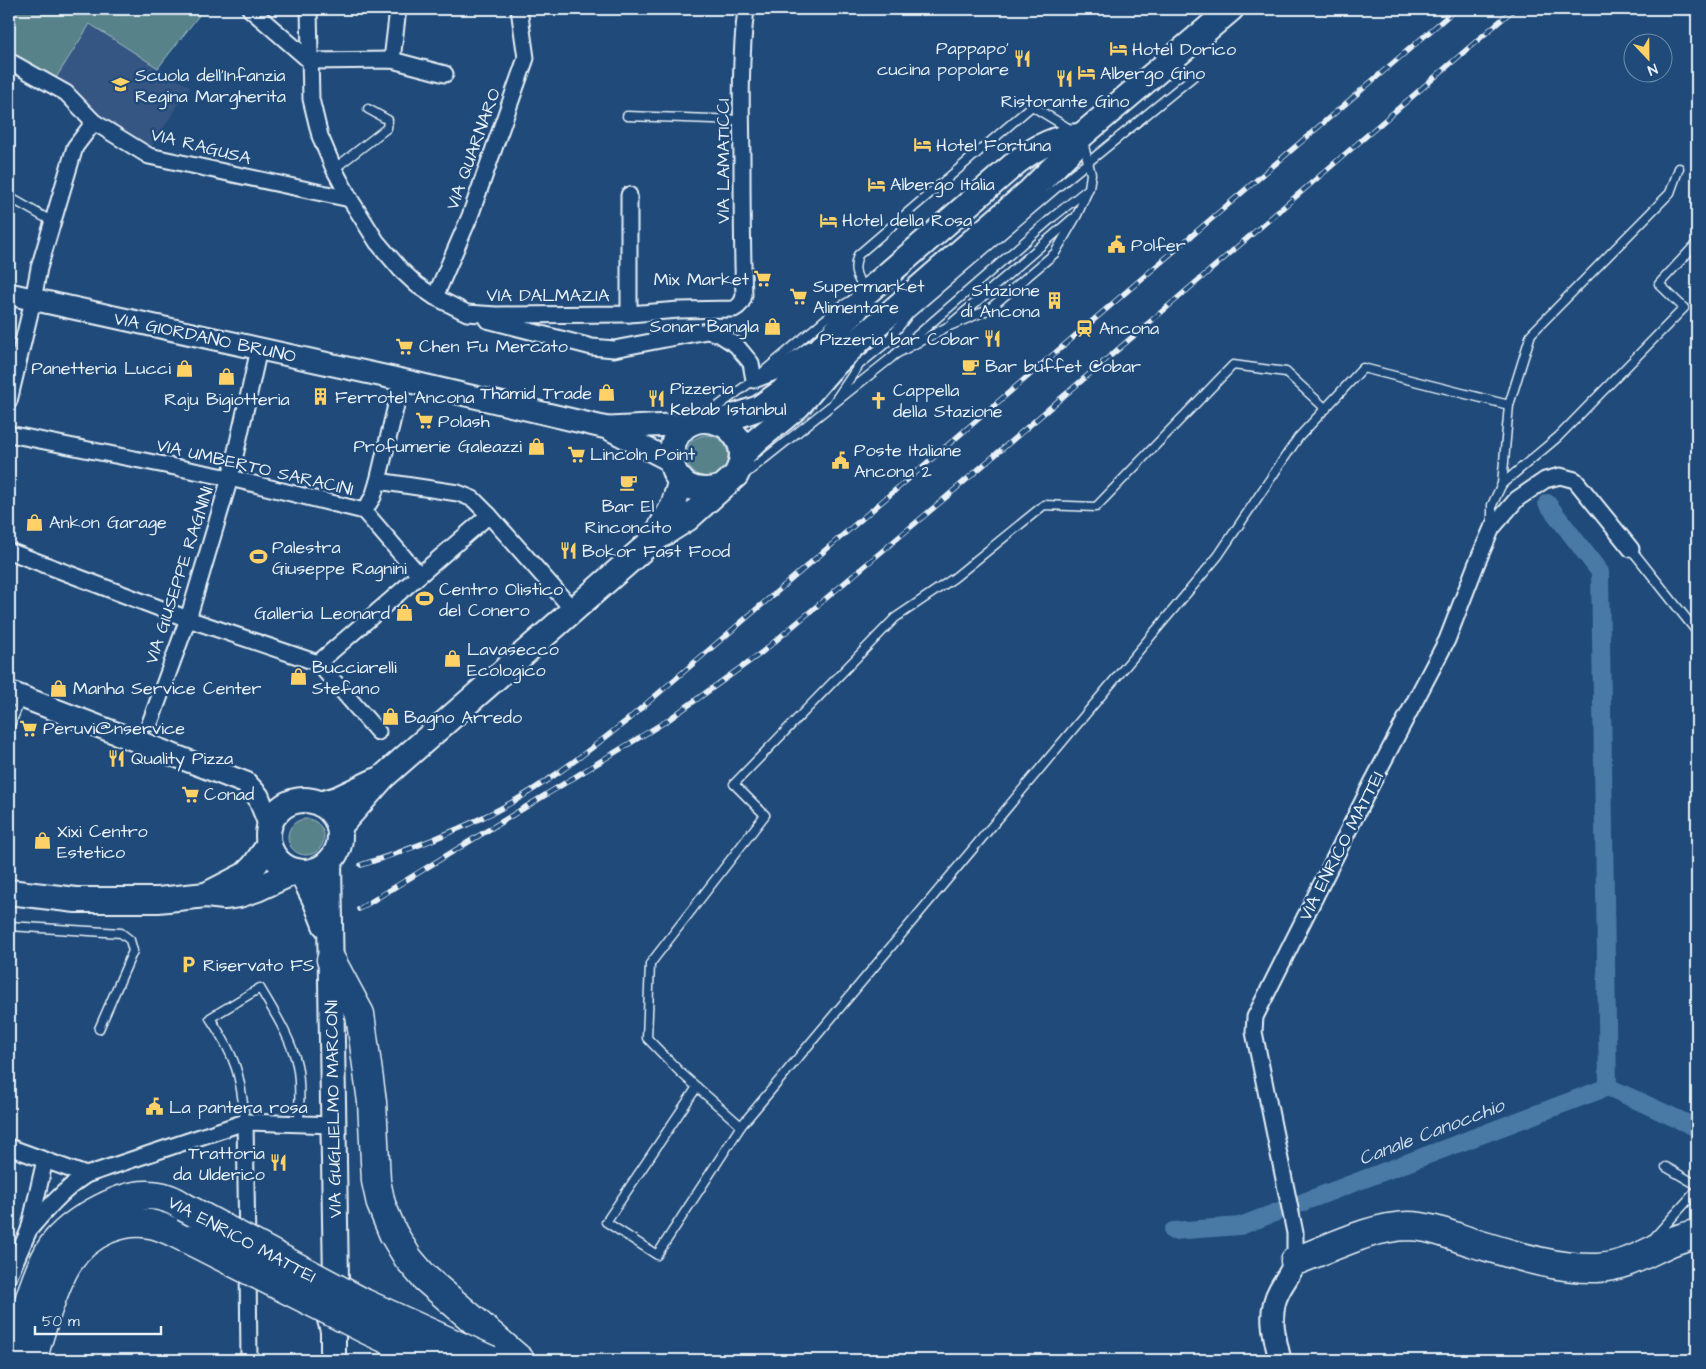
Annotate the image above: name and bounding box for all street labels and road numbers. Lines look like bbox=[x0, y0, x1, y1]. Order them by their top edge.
street label: VIA QUARNARO bbox=[440, 85, 507, 213]
street label: VIA LAMATICCI bbox=[711, 98, 736, 224]
street label: VIA RAGUSA bbox=[148, 122, 254, 171]
street label: VIA DALMAZIA bbox=[486, 283, 610, 308]
street label: VIA GIORDANO BRUNO bbox=[111, 306, 298, 369]
street label: VIA UMBERTO SARACINI bbox=[154, 433, 356, 502]
street label: VIA GIUSEPPE RAGNINI bbox=[139, 483, 220, 667]
street label: VIA ENRICO MATTEI bbox=[1293, 767, 1390, 925]
street label: VIA GUGLIELMO MARCONI bbox=[319, 1000, 348, 1218]
street label: VIA ENRICO MATTEI bbox=[163, 1190, 320, 1289]

